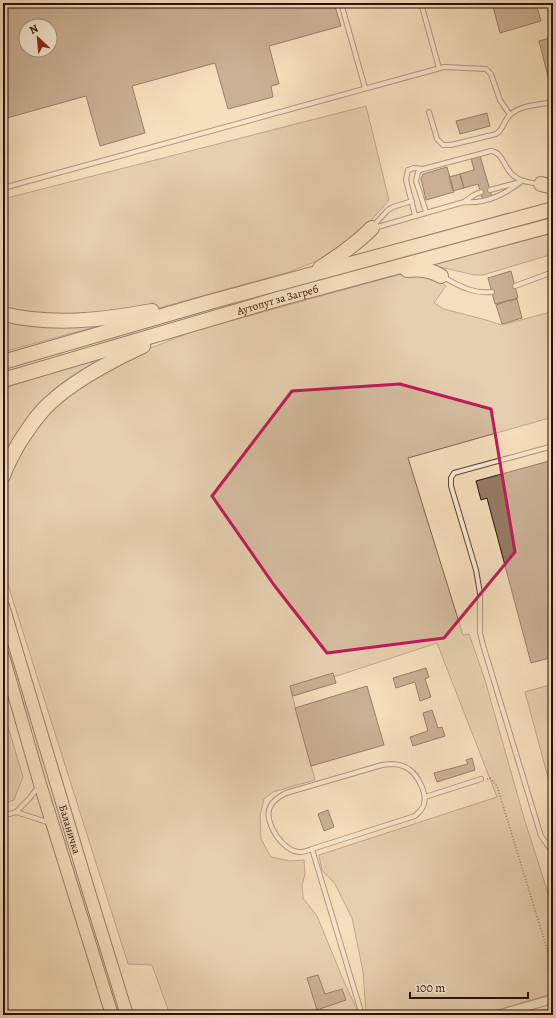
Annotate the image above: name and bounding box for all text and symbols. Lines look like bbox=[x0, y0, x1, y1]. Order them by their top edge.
north arrow bbox=[18, 18, 58, 58]
text: N bbox=[27, 21, 41, 38]
street label: Аутопут за Загреб bbox=[234, 281, 320, 319]
street label: Баланичка bbox=[55, 803, 84, 857]
scale bar bbox=[410, 974, 528, 1000]
text: 100 m bbox=[416, 980, 445, 996]

